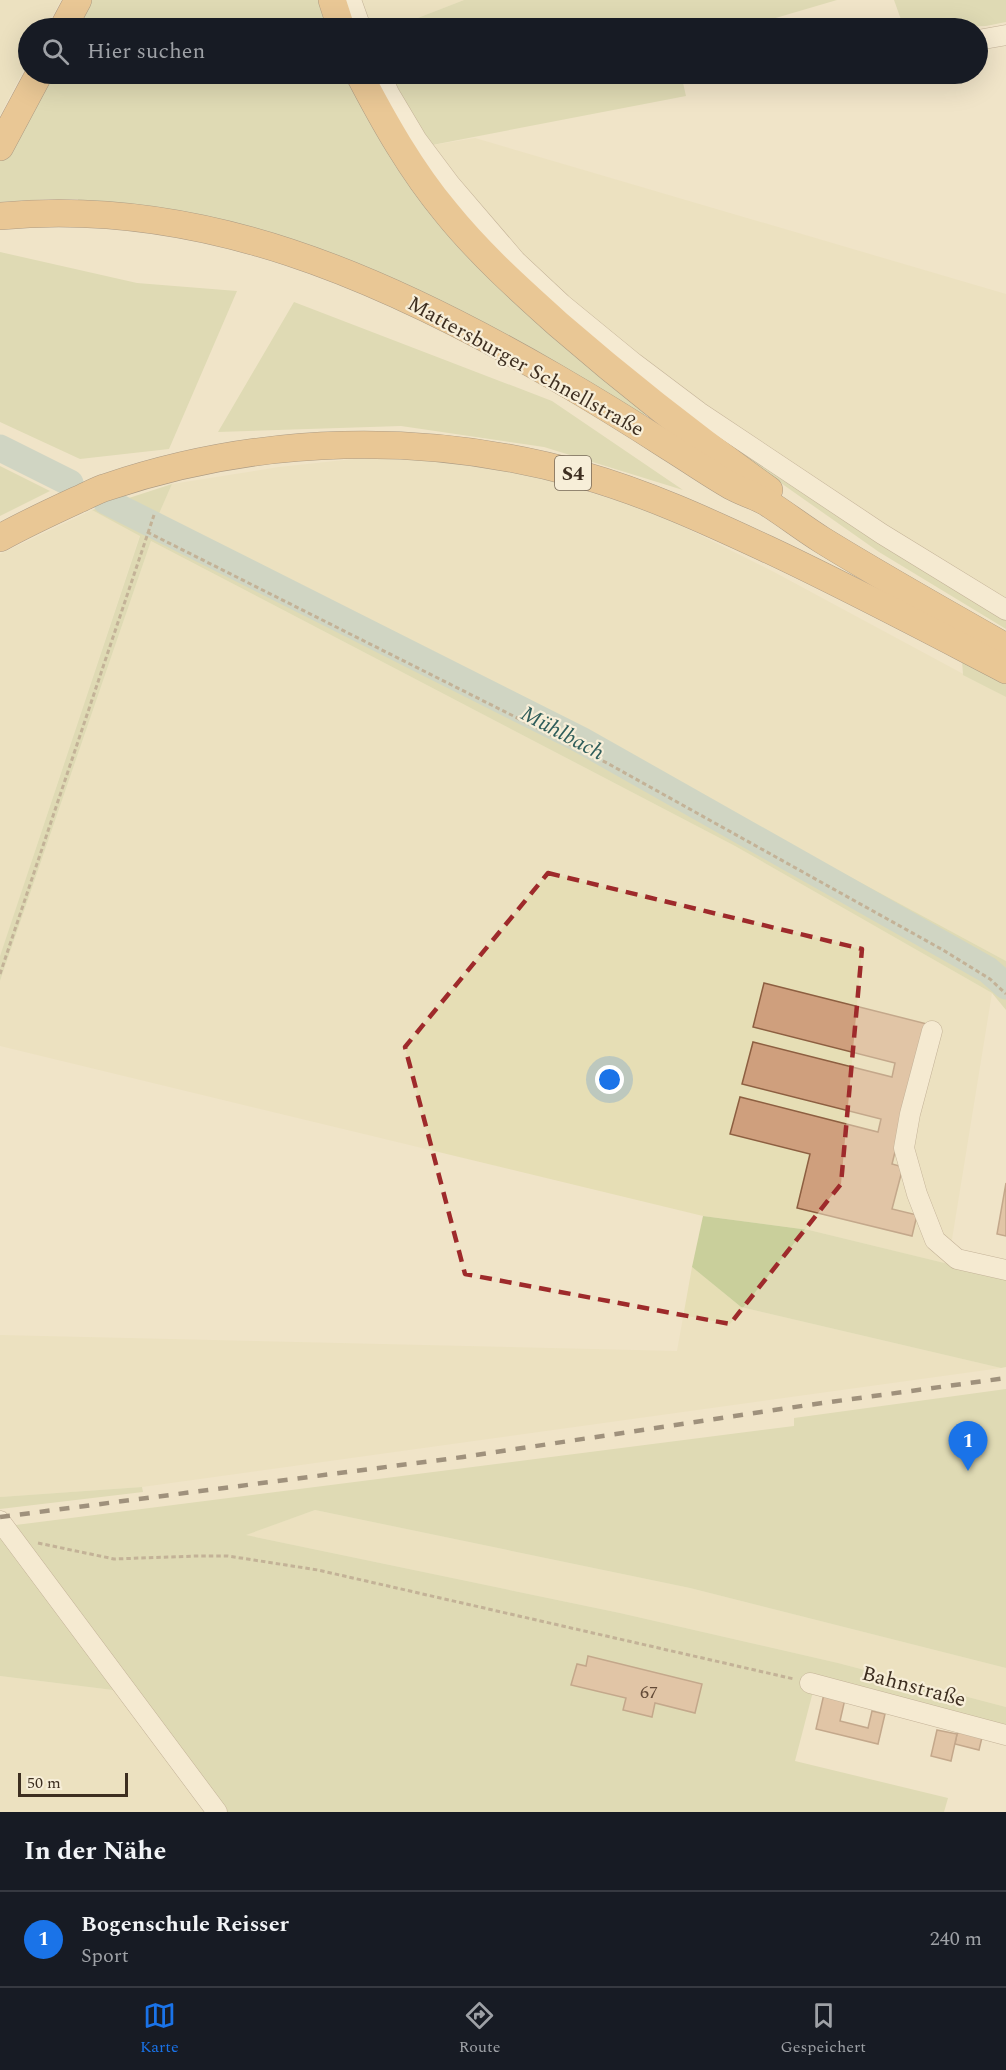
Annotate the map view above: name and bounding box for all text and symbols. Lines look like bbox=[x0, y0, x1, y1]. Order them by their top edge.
search box bbox=[18, 18, 988, 84]
icon: search bbox=[39, 35, 72, 68]
text: Hier suchen bbox=[87, 35, 205, 68]
street label: Mattersburger Schnellstraße bbox=[401, 288, 650, 445]
road number: S4 bbox=[555, 456, 591, 490]
water label: Mühlbach bbox=[514, 697, 610, 769]
your location bbox=[595, 1065, 624, 1094]
pin: 1 bbox=[948, 1422, 988, 1471]
street label: Bahnstraße bbox=[858, 1658, 969, 1716]
house number: 67 bbox=[640, 1679, 658, 1706]
scale bar bbox=[18, 1770, 128, 1798]
text: 50 m bbox=[27, 1771, 61, 1795]
text: In der Nähe bbox=[24, 1831, 166, 1871]
text: Bogenschule Reisser bbox=[81, 1908, 289, 1941]
text: 1 bbox=[38, 1924, 49, 1954]
text: 240 m bbox=[930, 1924, 982, 1954]
text: Sport bbox=[81, 1941, 129, 1971]
tab: Karte bbox=[140, 1999, 179, 2059]
tab: Route bbox=[459, 1999, 500, 2059]
tab: Gespeichert bbox=[780, 1999, 866, 2059]

